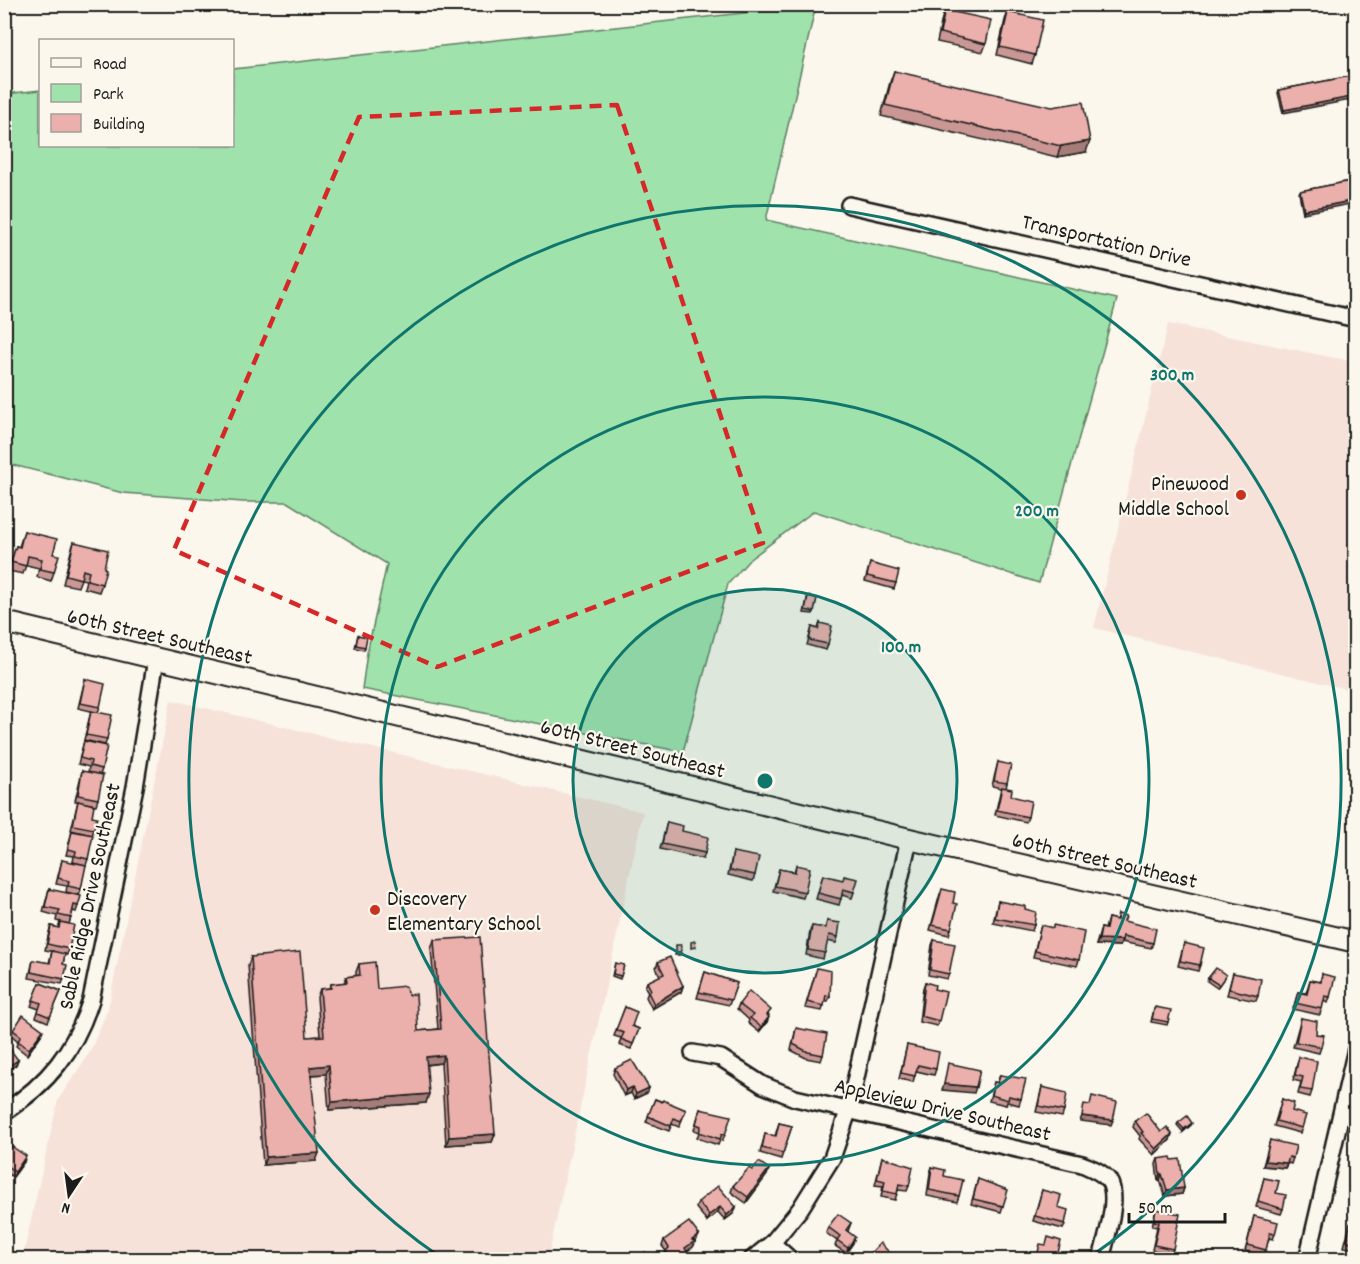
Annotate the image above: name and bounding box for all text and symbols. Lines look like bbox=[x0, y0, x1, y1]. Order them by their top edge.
legend bbox=[39, 39, 234, 147]
text: Road bbox=[93, 53, 127, 78]
text: Park bbox=[93, 83, 124, 108]
text: Building bbox=[93, 113, 145, 138]
street label: Transportation Drive bbox=[1019, 208, 1194, 277]
text: 300 m bbox=[1150, 364, 1194, 389]
place label: Pinewood Middle School bbox=[1118, 470, 1229, 526]
marker: Pinewood Middle School bbox=[1234, 488, 1248, 502]
text: 200 m bbox=[1015, 500, 1059, 525]
street label: 60th Street Southeast bbox=[64, 602, 255, 675]
text: 100 m bbox=[881, 636, 921, 661]
street label: 60th Street Southeast bbox=[537, 712, 728, 788]
centre of rings bbox=[755, 771, 775, 791]
street label: Sable Ridge Drive Southeast bbox=[52, 781, 131, 1013]
street label: 60th Street Southeast bbox=[1009, 826, 1200, 899]
place label: Discovery Elementary School bbox=[387, 885, 541, 941]
marker: Discovery Elementary School bbox=[368, 903, 382, 917]
street label: Appleview Drive Southeast bbox=[831, 1071, 1054, 1151]
north arrow bbox=[39, 1165, 99, 1225]
scale bar bbox=[1129, 1186, 1225, 1224]
text: N bbox=[60, 1195, 73, 1219]
text: 50 m bbox=[1138, 1197, 1173, 1222]

